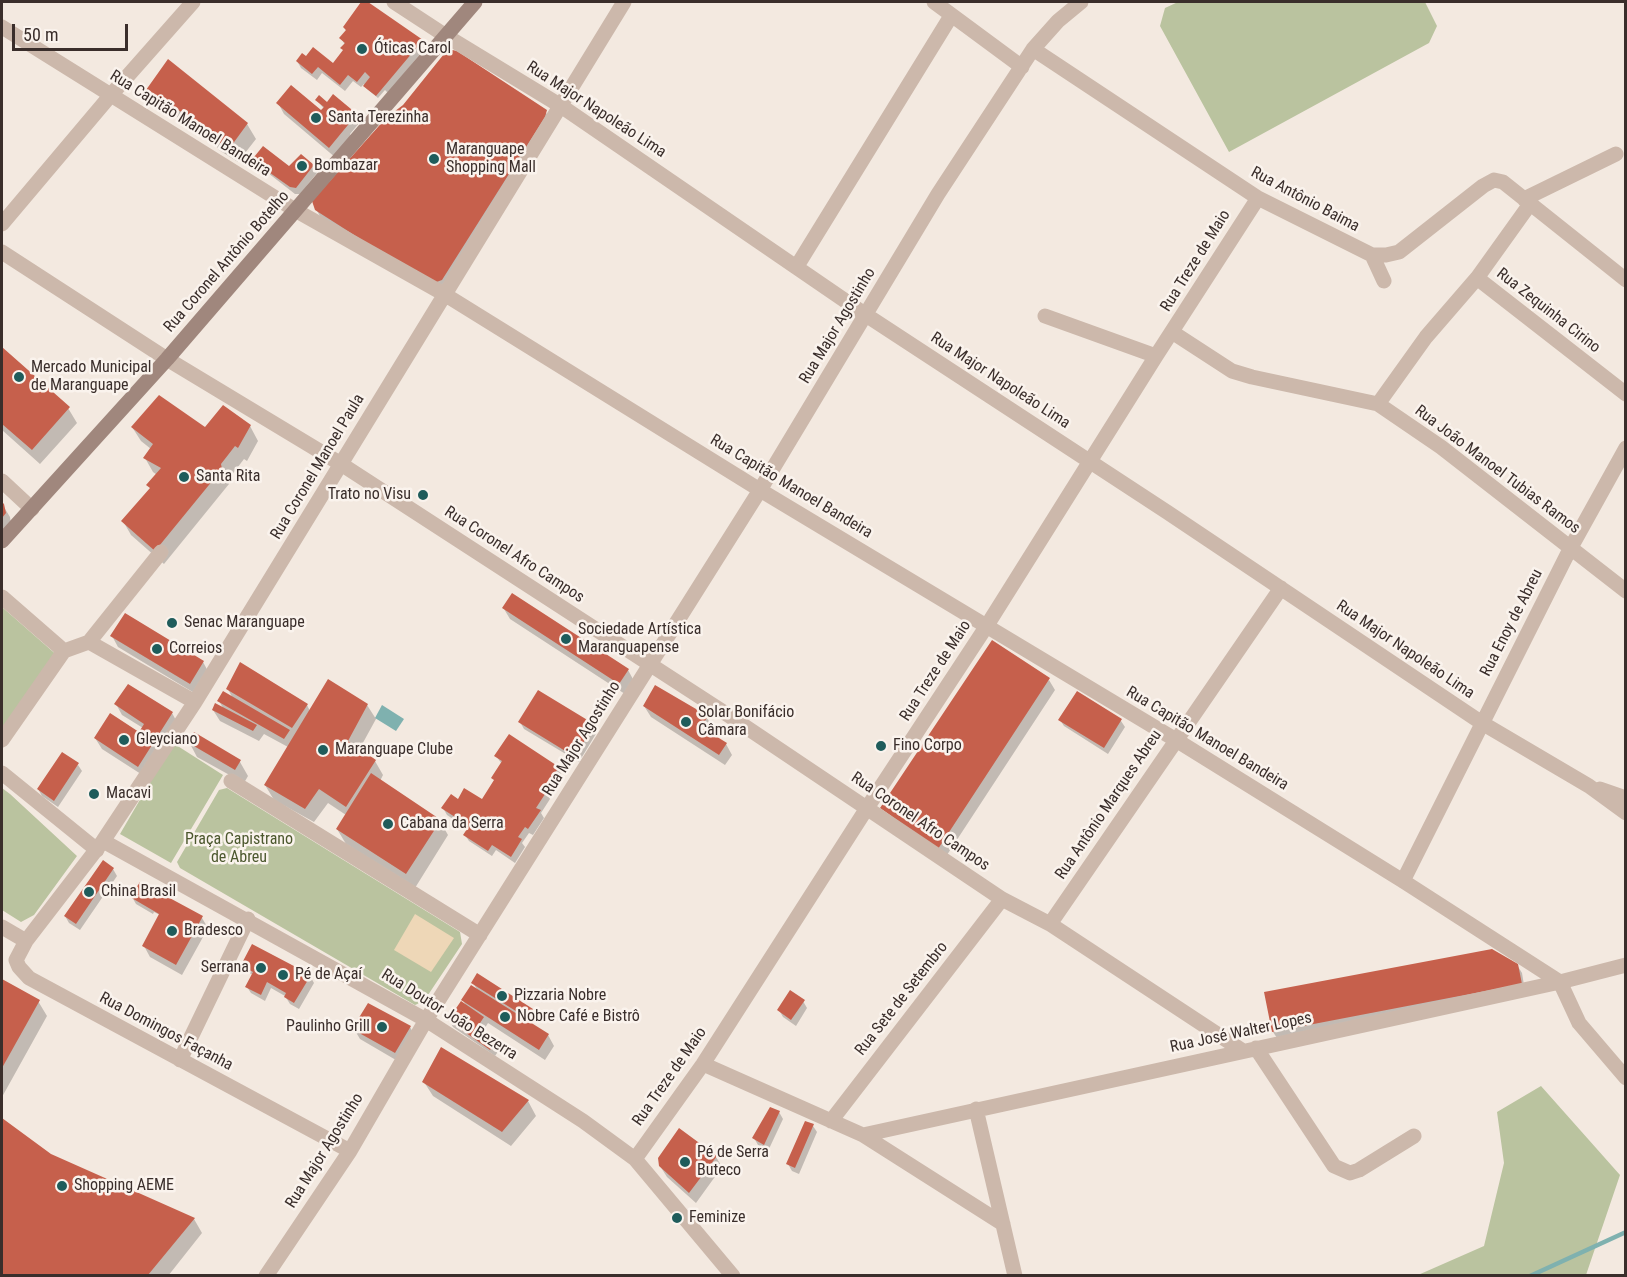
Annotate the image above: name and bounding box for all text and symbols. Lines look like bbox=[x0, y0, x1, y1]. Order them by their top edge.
scale bar bbox=[15, 12, 130, 50]
text: 50 m bbox=[23, 24, 58, 45]
place label: Óticas Carol bbox=[374, 39, 451, 59]
marker: Óticas Carol bbox=[355, 42, 369, 56]
street label: Rua Major Napoleão Lima bbox=[523, 58, 669, 162]
street label: Rua Capitão Manoel Bandeira bbox=[106, 67, 274, 181]
place label: Santa Terezinha bbox=[328, 108, 429, 128]
marker: Santa Terezinha bbox=[309, 111, 323, 125]
place label: Maranguape Shopping Mall bbox=[446, 140, 536, 178]
marker: Maranguape Shopping Mall bbox=[427, 152, 441, 166]
place label: Bombazar bbox=[314, 156, 378, 176]
marker: Bombazar bbox=[295, 159, 309, 173]
street label: Rua Antônio Baima bbox=[1247, 163, 1363, 237]
street label: Rua Coronel Antônio Botelho bbox=[160, 187, 294, 337]
street label: Rua Treze de Maio bbox=[1157, 207, 1235, 315]
street label: Rua Zequinha Cirino bbox=[1492, 264, 1604, 358]
street label: Rua Major Agostinho bbox=[796, 265, 880, 387]
street label: Rua Major Napoleão Lima bbox=[927, 329, 1073, 433]
place label: Mercado Municipal de Maranguape bbox=[31, 358, 152, 396]
marker: Mercado Municipal de Maranguape bbox=[12, 370, 26, 384]
street label: Rua Coronel Manoel Paula bbox=[267, 391, 369, 543]
street label: Rua João Manoel Tubias Ramos bbox=[1411, 402, 1583, 538]
street label: Rua Capitão Manoel Bandeira bbox=[706, 431, 876, 543]
place label: Santa Rita bbox=[196, 467, 260, 487]
marker: Santa Rita bbox=[177, 470, 191, 484]
place label: Trato no Visu bbox=[328, 485, 411, 505]
marker: Trato no Visu bbox=[416, 488, 430, 502]
street label: Rua Coronel Afro Campos bbox=[441, 503, 587, 607]
street label: Rua Enoy de Abreu bbox=[1477, 566, 1547, 680]
street label: Rua Major Napoleão Lima bbox=[1332, 597, 1478, 703]
place label: Senac Maranguape bbox=[184, 613, 305, 633]
marker: Senac Maranguape bbox=[165, 616, 179, 630]
street label: Rua Treze de Maio bbox=[896, 617, 976, 725]
place label: Sociedade Artística Maranguapense bbox=[578, 620, 701, 658]
marker: Sociedade Artística Maranguapense bbox=[559, 632, 573, 646]
place label: Correios bbox=[169, 639, 222, 659]
marker: Correios bbox=[150, 642, 164, 656]
street label: Rua Major Agostinho bbox=[539, 678, 625, 800]
street label: Rua Capitão Manoel Bandeira bbox=[1122, 683, 1292, 795]
place label: Solar Bonifácio Câmara bbox=[698, 703, 794, 741]
marker: Solar Bonifácio Câmara bbox=[679, 715, 693, 729]
street label: Rua Antônio Marques Abreu bbox=[1052, 727, 1166, 883]
place label: Gleyciano bbox=[136, 730, 198, 750]
marker: Gleyciano bbox=[117, 733, 131, 747]
place label: Fino Corpo bbox=[893, 736, 962, 756]
marker: Fino Corpo bbox=[874, 739, 888, 753]
place label: Maranguape Clube bbox=[335, 740, 453, 760]
marker: Maranguape Clube bbox=[316, 743, 330, 757]
street label: Rua Coronel Afro Campos bbox=[847, 769, 993, 875]
place label: Macavi bbox=[106, 784, 151, 804]
marker: Macavi bbox=[87, 787, 101, 801]
place label: Cabana da Serra bbox=[400, 814, 504, 834]
marker: Cabana da Serra bbox=[381, 817, 395, 831]
park label: Praça Capistrano de Abreu bbox=[185, 830, 293, 868]
place label: China Brasil bbox=[101, 882, 176, 902]
marker: China Brasil bbox=[82, 885, 96, 899]
place label: Bradesco bbox=[184, 921, 243, 941]
marker: Bradesco bbox=[165, 924, 179, 938]
street label: Rua Sete de Setembro bbox=[852, 938, 952, 1060]
place label: Serrana bbox=[201, 958, 249, 978]
marker: Serrana bbox=[254, 961, 268, 975]
place label: Pé de Açaí bbox=[295, 965, 362, 985]
street label: Rua Doutor João Bezerra bbox=[378, 965, 520, 1065]
marker: Pé de Açaí bbox=[276, 968, 290, 982]
place label: Pizzaria Nobre bbox=[514, 986, 606, 1006]
street label: Rua Domingos Façanha bbox=[96, 989, 236, 1075]
marker: Pizzaria Nobre bbox=[495, 989, 509, 1003]
place label: Nobre Café e Bistrô bbox=[517, 1007, 640, 1027]
street label: Rua José Walter Lopes bbox=[1168, 1009, 1314, 1057]
marker: Nobre Café e Bistrô bbox=[498, 1010, 512, 1024]
place label: Paulinho Grill bbox=[286, 1017, 370, 1037]
marker: Paulinho Grill bbox=[375, 1020, 389, 1034]
street label: Rua Treze de Maio bbox=[629, 1024, 711, 1130]
street label: Rua Major Agostinho bbox=[282, 1090, 368, 1212]
place label: Pé de Serra Buteco bbox=[697, 1143, 769, 1181]
marker: Pé de Serra Buteco bbox=[678, 1155, 692, 1169]
place label: Shopping AEME bbox=[74, 1176, 174, 1196]
marker: Shopping AEME bbox=[55, 1179, 69, 1193]
place label: Feminize bbox=[689, 1208, 746, 1228]
marker: Feminize bbox=[670, 1211, 684, 1225]

